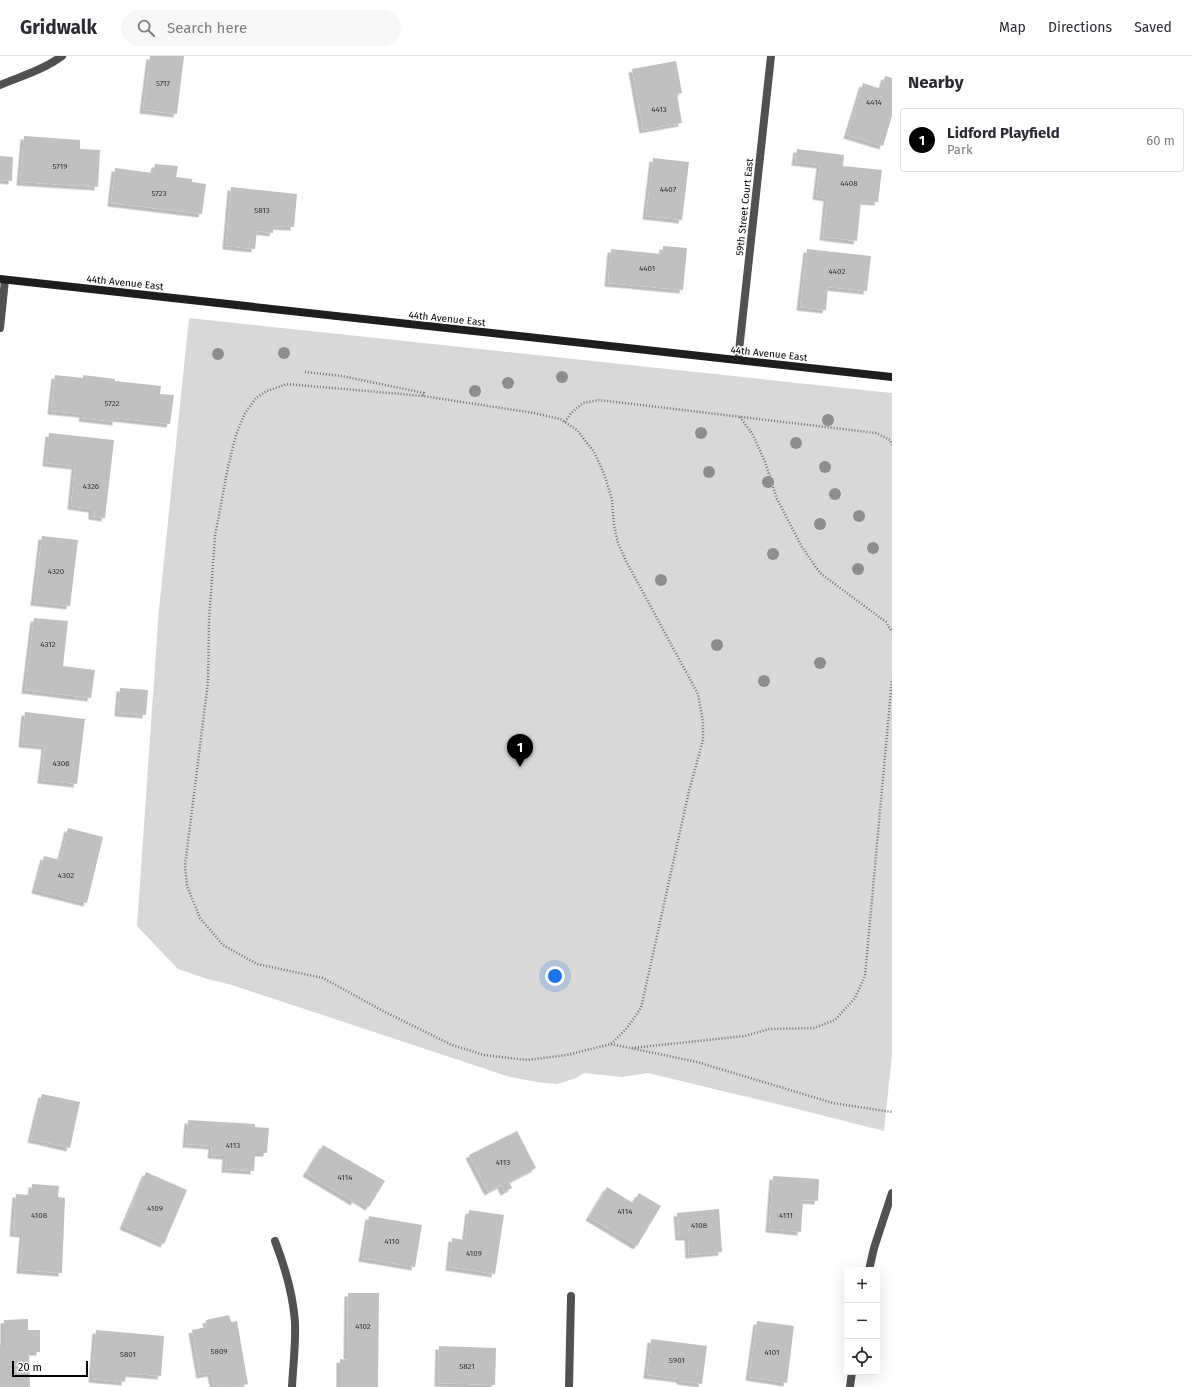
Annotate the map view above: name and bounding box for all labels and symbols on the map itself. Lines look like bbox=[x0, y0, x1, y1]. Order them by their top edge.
house number: 5717 bbox=[156, 79, 171, 88]
house number: 4414 bbox=[866, 98, 883, 107]
house number: 4413 bbox=[651, 105, 667, 114]
street label: 59th Street Court East bbox=[734, 157, 756, 256]
house number: 5719 bbox=[53, 162, 67, 171]
house number: 4408 bbox=[840, 179, 858, 188]
house number: 4407 bbox=[660, 185, 677, 194]
house number: 5723 bbox=[151, 189, 167, 198]
house number: 5813 bbox=[254, 206, 270, 215]
house number: 4401 bbox=[639, 264, 655, 273]
house number: 4402 bbox=[829, 267, 845, 276]
street label: 44th Avenue East bbox=[86, 273, 165, 293]
street label: 44th Avenue East bbox=[408, 309, 487, 329]
street label: 44th Avenue East bbox=[730, 344, 809, 364]
house number: 5722 bbox=[104, 399, 120, 408]
house number: 4326 bbox=[83, 482, 99, 491]
house number: 4320 bbox=[48, 567, 65, 576]
house number: 4312 bbox=[40, 640, 56, 649]
pin: 1 bbox=[507, 734, 533, 767]
house number: 4306 bbox=[53, 759, 69, 768]
house number: 4302 bbox=[58, 871, 74, 880]
your location bbox=[545, 966, 565, 986]
house number: 4113 bbox=[226, 1141, 240, 1150]
house number: 4113 bbox=[496, 1158, 510, 1167]
house number: 4114 bbox=[338, 1173, 353, 1182]
house number: 4109 bbox=[147, 1204, 163, 1213]
house number: 4114 bbox=[618, 1207, 633, 1216]
house number: 4108 bbox=[31, 1211, 48, 1220]
house number: 4111 bbox=[779, 1211, 793, 1220]
house number: 4108 bbox=[691, 1221, 708, 1230]
house number: 4110 bbox=[384, 1237, 400, 1246]
house number: 4109 bbox=[466, 1249, 482, 1258]
house number: 4102 bbox=[355, 1322, 371, 1331]
house number: 5809 bbox=[211, 1347, 228, 1356]
house number: 4101 bbox=[765, 1348, 779, 1357]
house number: 5801 bbox=[120, 1350, 136, 1359]
house number: 5901 bbox=[669, 1356, 685, 1365]
scale bar bbox=[12, 1359, 88, 1378]
house number: 5821 bbox=[459, 1362, 475, 1371]

